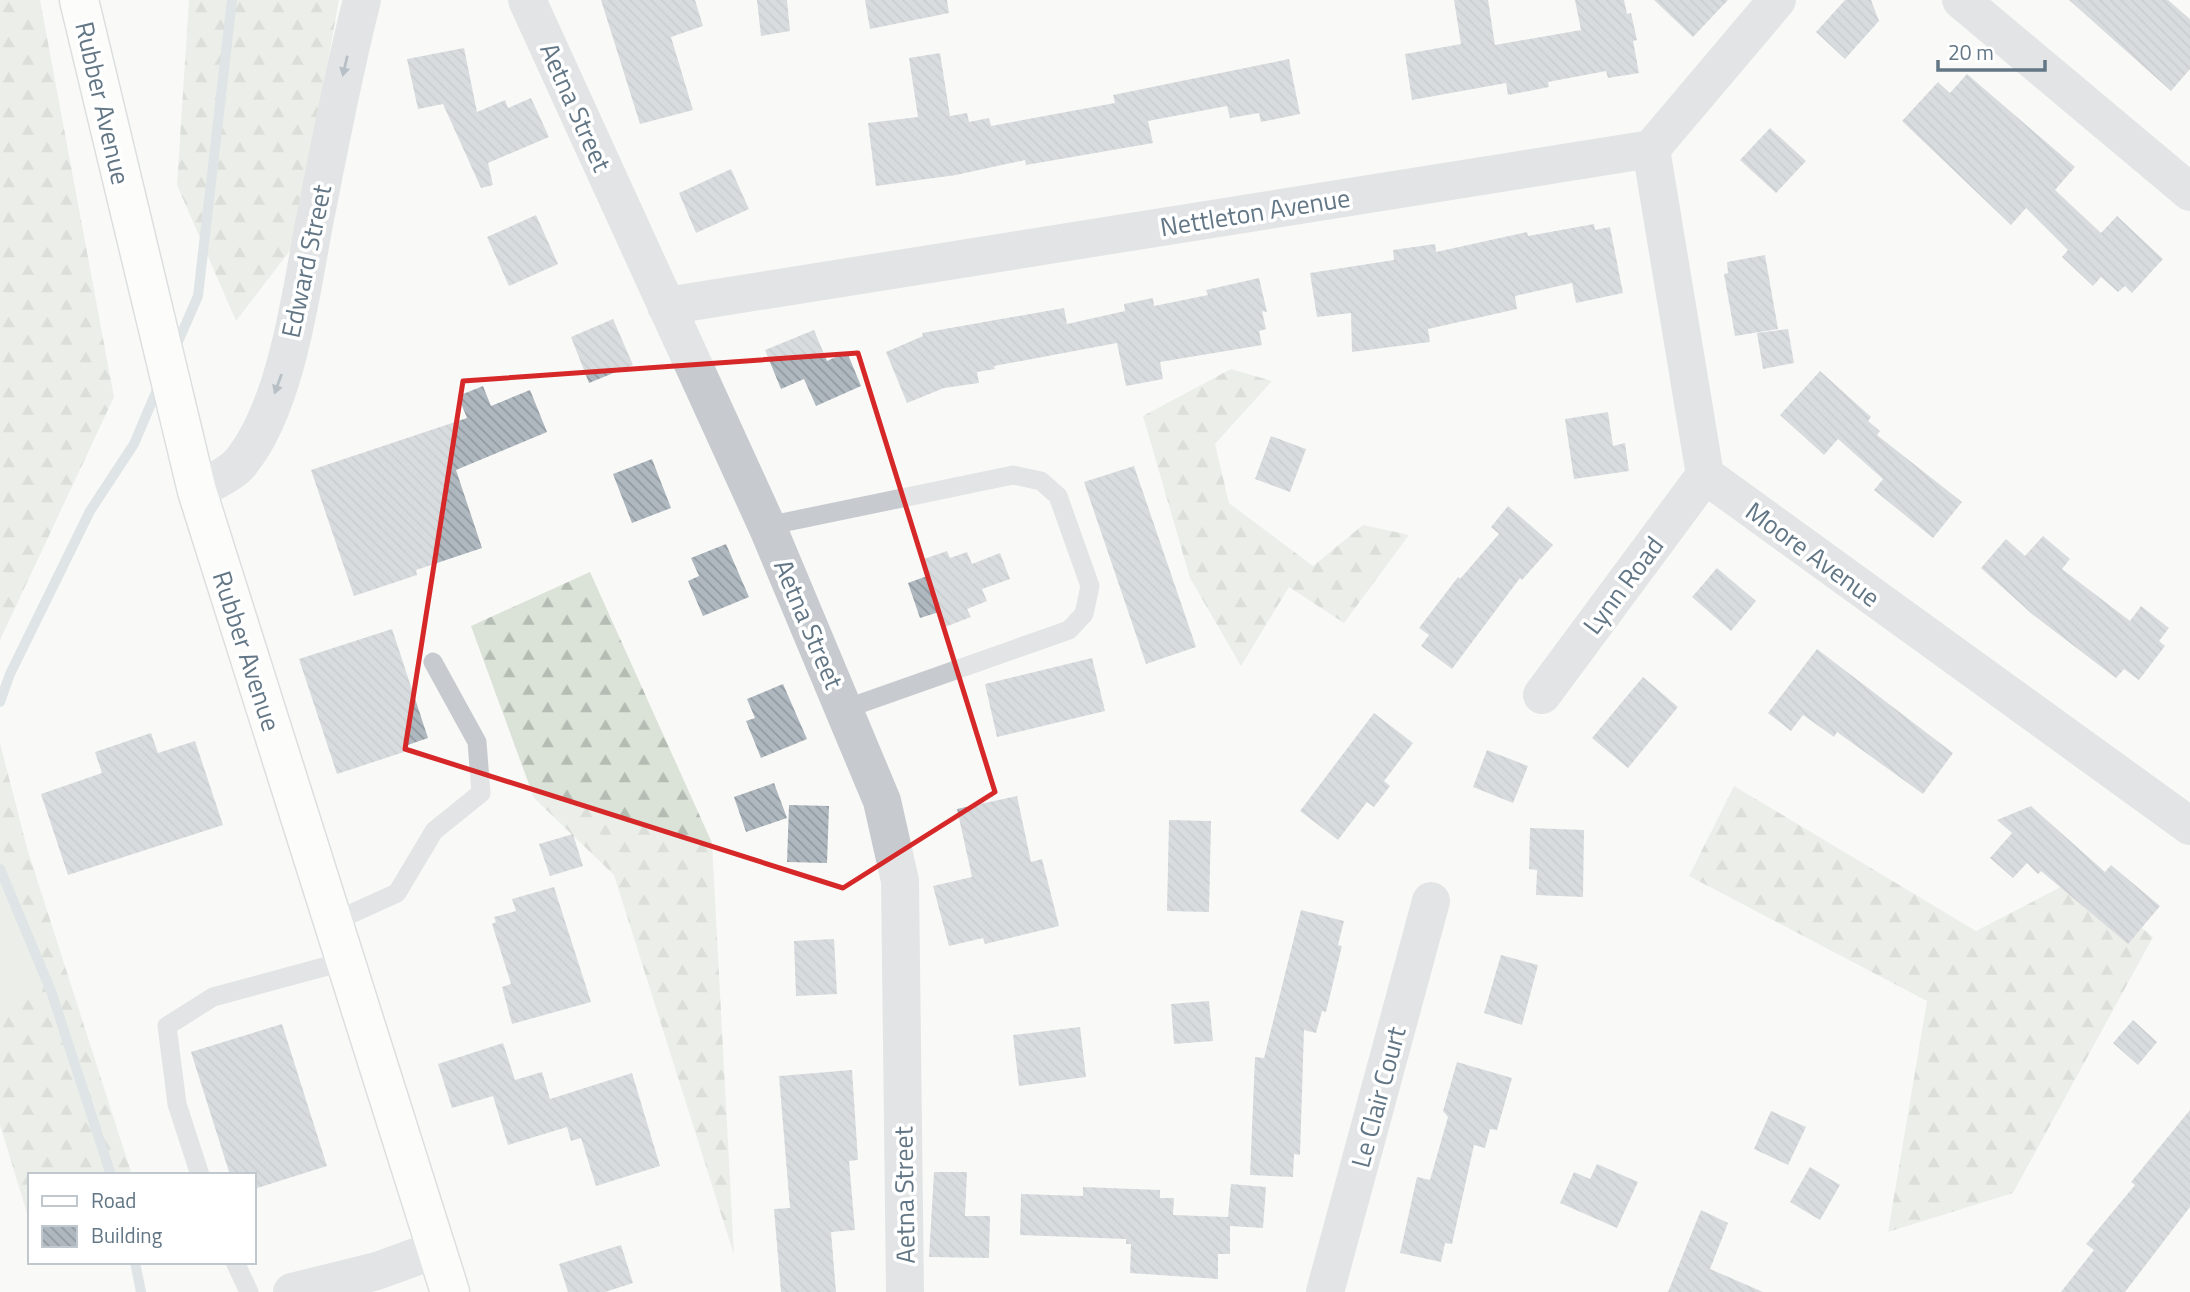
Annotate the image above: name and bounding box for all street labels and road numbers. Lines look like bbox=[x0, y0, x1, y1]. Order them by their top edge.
street label: Rubber Avenue bbox=[65, 18, 141, 188]
street label: Aetna Street bbox=[530, 36, 622, 178]
street label: Nettleton Avenue bbox=[1157, 178, 1353, 246]
street label: Edward Street bbox=[271, 181, 341, 341]
street label: Moore Avenue bbox=[1738, 492, 1888, 616]
street label: Lynn Road bbox=[1573, 528, 1673, 642]
street label: Aetna Street bbox=[764, 553, 854, 695]
street label: Rubber Avenue bbox=[203, 566, 291, 736]
street label: Le Clair Court bbox=[1340, 1022, 1416, 1172]
street label: Aetna Street bbox=[883, 1126, 925, 1264]

